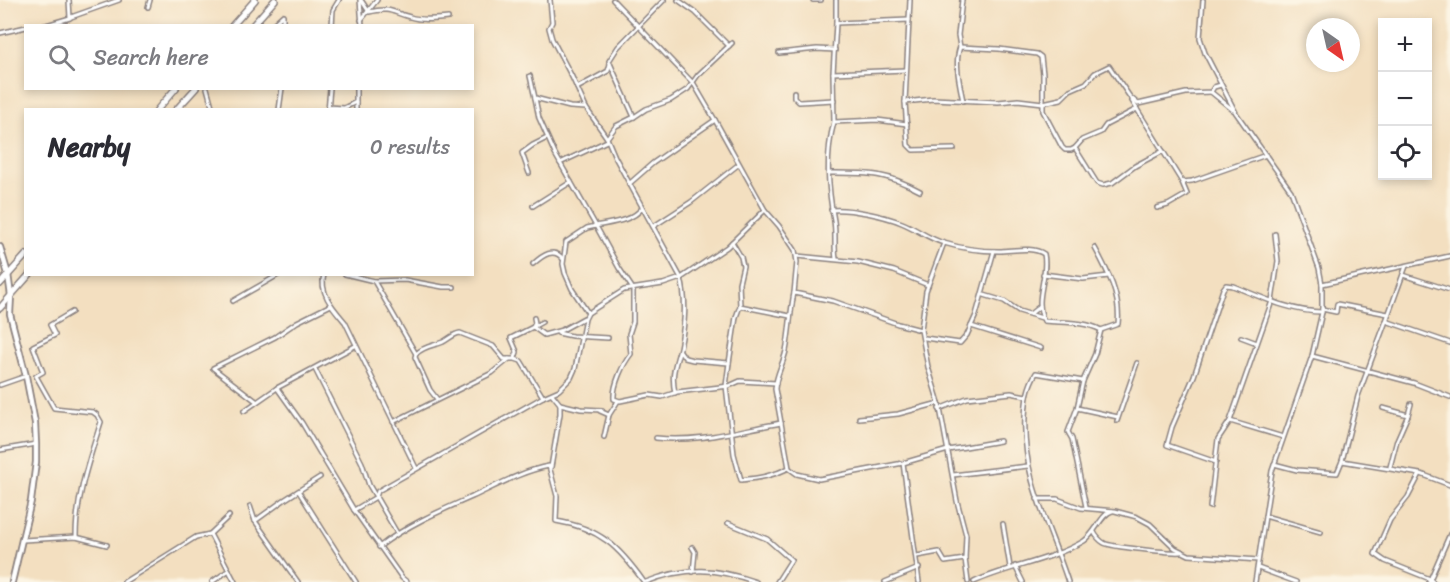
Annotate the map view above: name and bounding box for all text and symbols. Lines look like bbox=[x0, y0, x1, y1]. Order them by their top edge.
north arrow bbox=[1306, 18, 1360, 72]
map controls bbox=[1378, 18, 1432, 180]
button: + bbox=[1378, 18, 1432, 72]
search box bbox=[24, 24, 474, 90]
text: Search here bbox=[93, 38, 209, 77]
icon: search bbox=[45, 41, 78, 74]
button: − bbox=[1378, 72, 1432, 126]
text: Nearby bbox=[48, 124, 130, 170]
button: locate bbox=[1378, 126, 1432, 180]
text: 0 results bbox=[370, 130, 450, 165]

